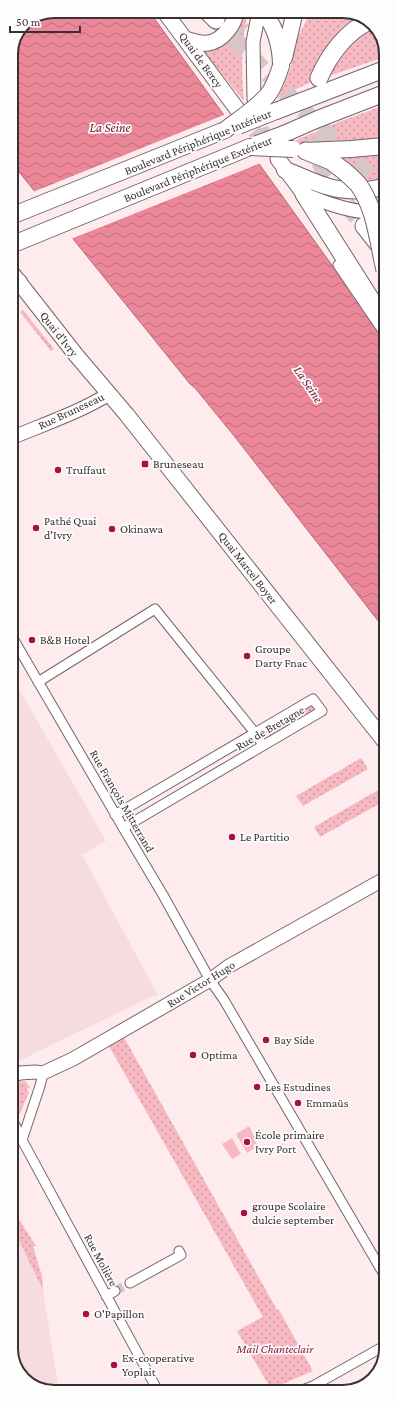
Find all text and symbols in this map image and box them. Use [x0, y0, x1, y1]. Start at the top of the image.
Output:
scale bar [10, 8, 80, 34]
text: 50 m [16, 15, 41, 29]
street label: Quai de Bercy [176, 29, 226, 91]
street label: Boulevard Périphérique Intérieur [122, 106, 274, 178]
water label: La Seine [89, 120, 131, 135]
street label: Boulevard Périphérique Extérieur [122, 132, 275, 205]
street label: Quai d'Ivry [37, 309, 81, 360]
water label: La Seine [291, 363, 326, 406]
street label: Rue Bruneseau [36, 389, 107, 432]
place label: Bruneseau [153, 457, 204, 471]
marker: Bruneseau [140, 459, 150, 469]
place label: Truffaut [66, 463, 107, 477]
marker: Truffaut [53, 465, 63, 475]
place label: Pathé Quai d'Ivry [44, 514, 96, 542]
place label: Okinawa [120, 522, 164, 536]
marker: Pathé Quai d'Ivry [31, 523, 41, 533]
marker: Okinawa [107, 524, 117, 534]
street label: Quai Marcel Boyer [215, 529, 281, 608]
place label: B&B Hotel [40, 633, 90, 647]
marker: B&B Hotel [27, 635, 37, 645]
place label: Groupe Darty Fnac [255, 642, 307, 670]
marker: Groupe Darty Fnac [242, 651, 252, 661]
street label: Rue de Bretagne [233, 703, 307, 753]
street label: Rue François Mitterrand [87, 747, 157, 855]
place label: Le Partitio [240, 830, 289, 844]
marker: Le Partitio [227, 832, 237, 842]
street label: Rue Victor Hugo [164, 958, 238, 1010]
place label: Bay Side [274, 1033, 314, 1047]
marker: Bay Side [261, 1035, 271, 1045]
place label: Optima [201, 1048, 238, 1062]
marker: Optima [188, 1050, 198, 1060]
place label: Les Estudines [265, 1080, 331, 1094]
marker: Les Estudines [252, 1082, 262, 1092]
place label: Emmaüs [306, 1096, 349, 1110]
marker: Emmaüs [293, 1098, 303, 1108]
place label: École primaire Ivry Port [255, 1128, 324, 1156]
marker: École primaire Ivry Port [242, 1137, 252, 1147]
place label: groupe Scolaire dulcie september [252, 1199, 335, 1227]
marker: groupe Scolaire dulcie september [239, 1208, 249, 1218]
street label: Rue Molière [81, 1231, 121, 1289]
place label: O'Papillon [94, 1307, 145, 1321]
marker: O'Papillon [81, 1309, 91, 1319]
park label: Mail Chanteclair [236, 1342, 314, 1356]
place label: Ex-cooperative Yoplait [122, 1351, 194, 1379]
marker: Ex-cooperative Yoplait [109, 1360, 119, 1370]

